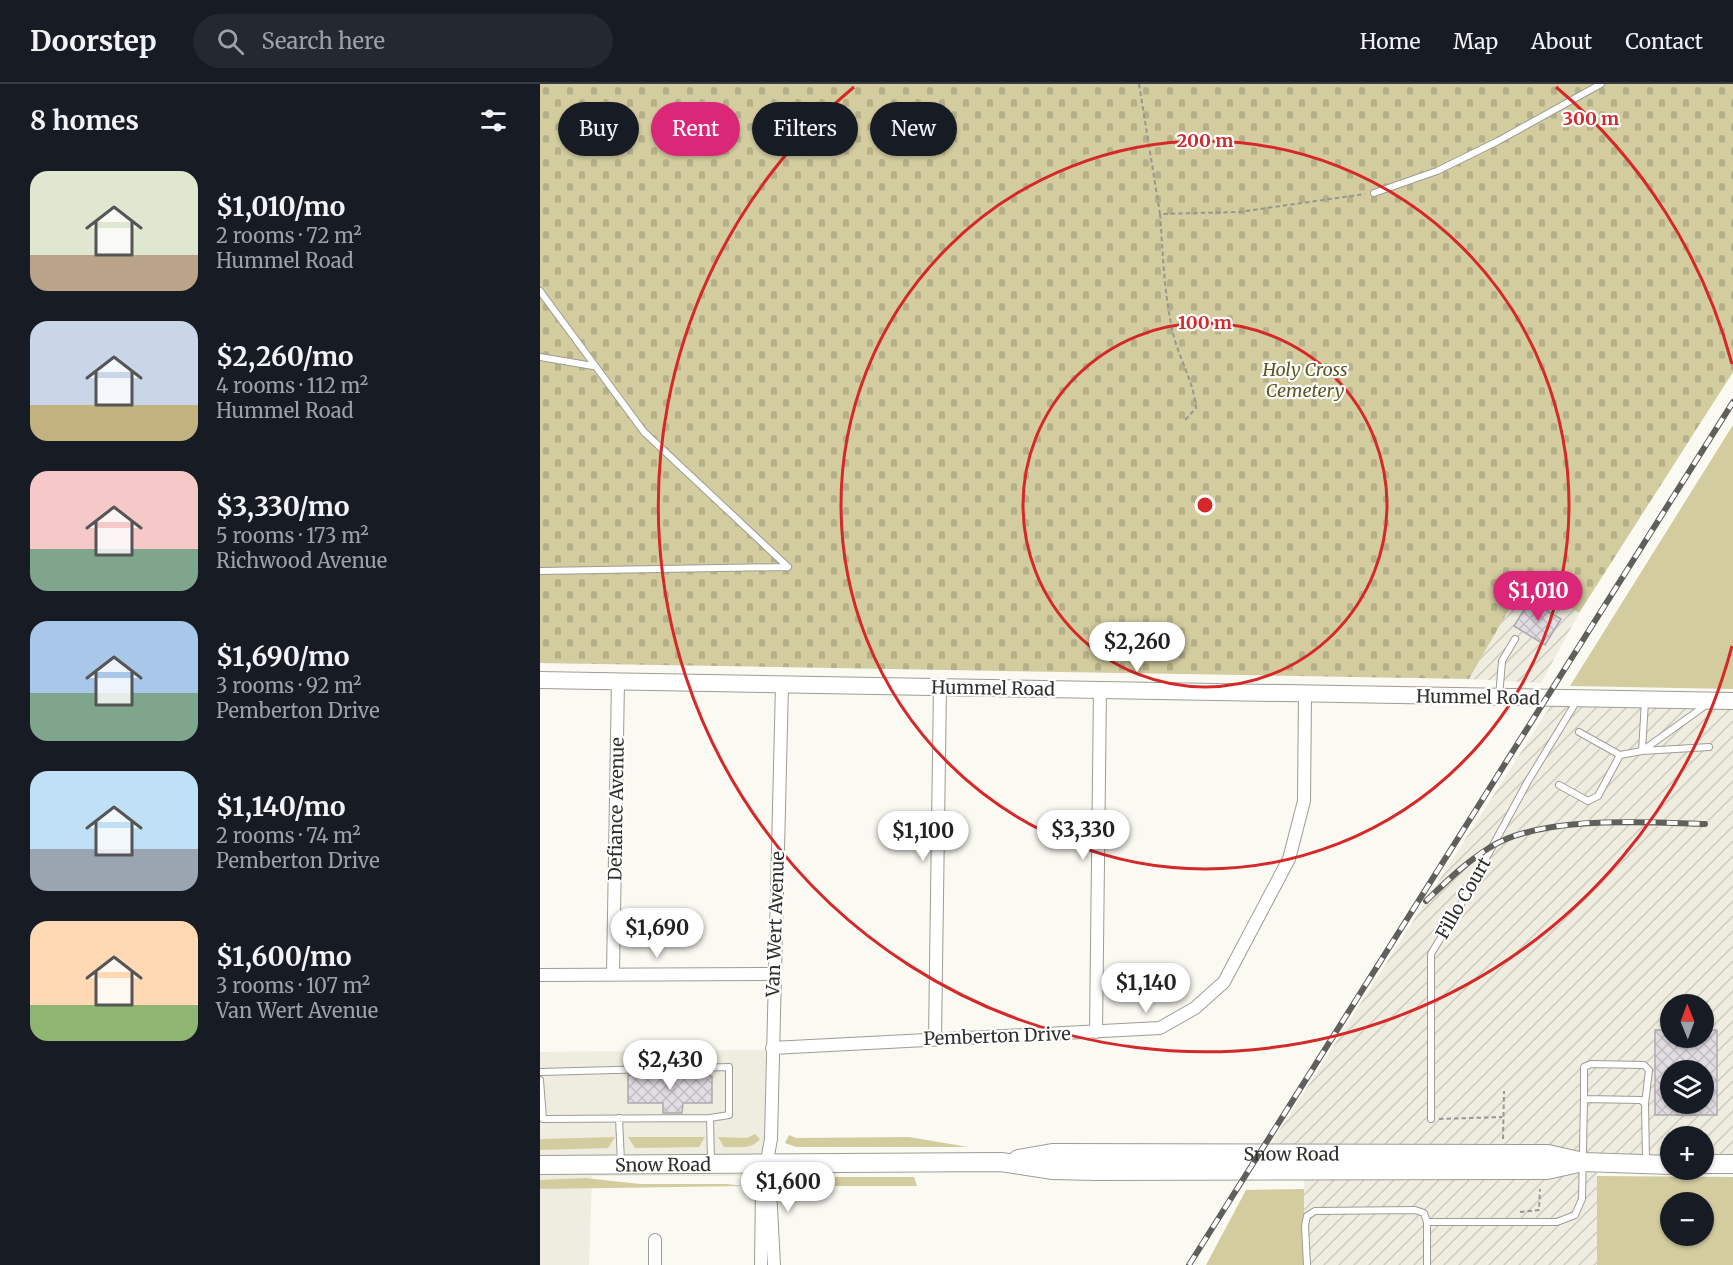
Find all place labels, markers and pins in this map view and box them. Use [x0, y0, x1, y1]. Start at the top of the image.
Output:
centre of rings [1195, 495, 1215, 515]
pin: $1,010 [1489, 571, 1587, 622]
pin: $2,260 [1088, 622, 1186, 673]
pin: $3,330 [1034, 810, 1132, 861]
pin: $1,100 [874, 811, 972, 862]
pin: $1,690 [608, 908, 706, 959]
pin: $1,140 [1097, 963, 1195, 1014]
pin: $2,430 [621, 1040, 719, 1091]
pin: $1,600 [739, 1162, 837, 1213]

